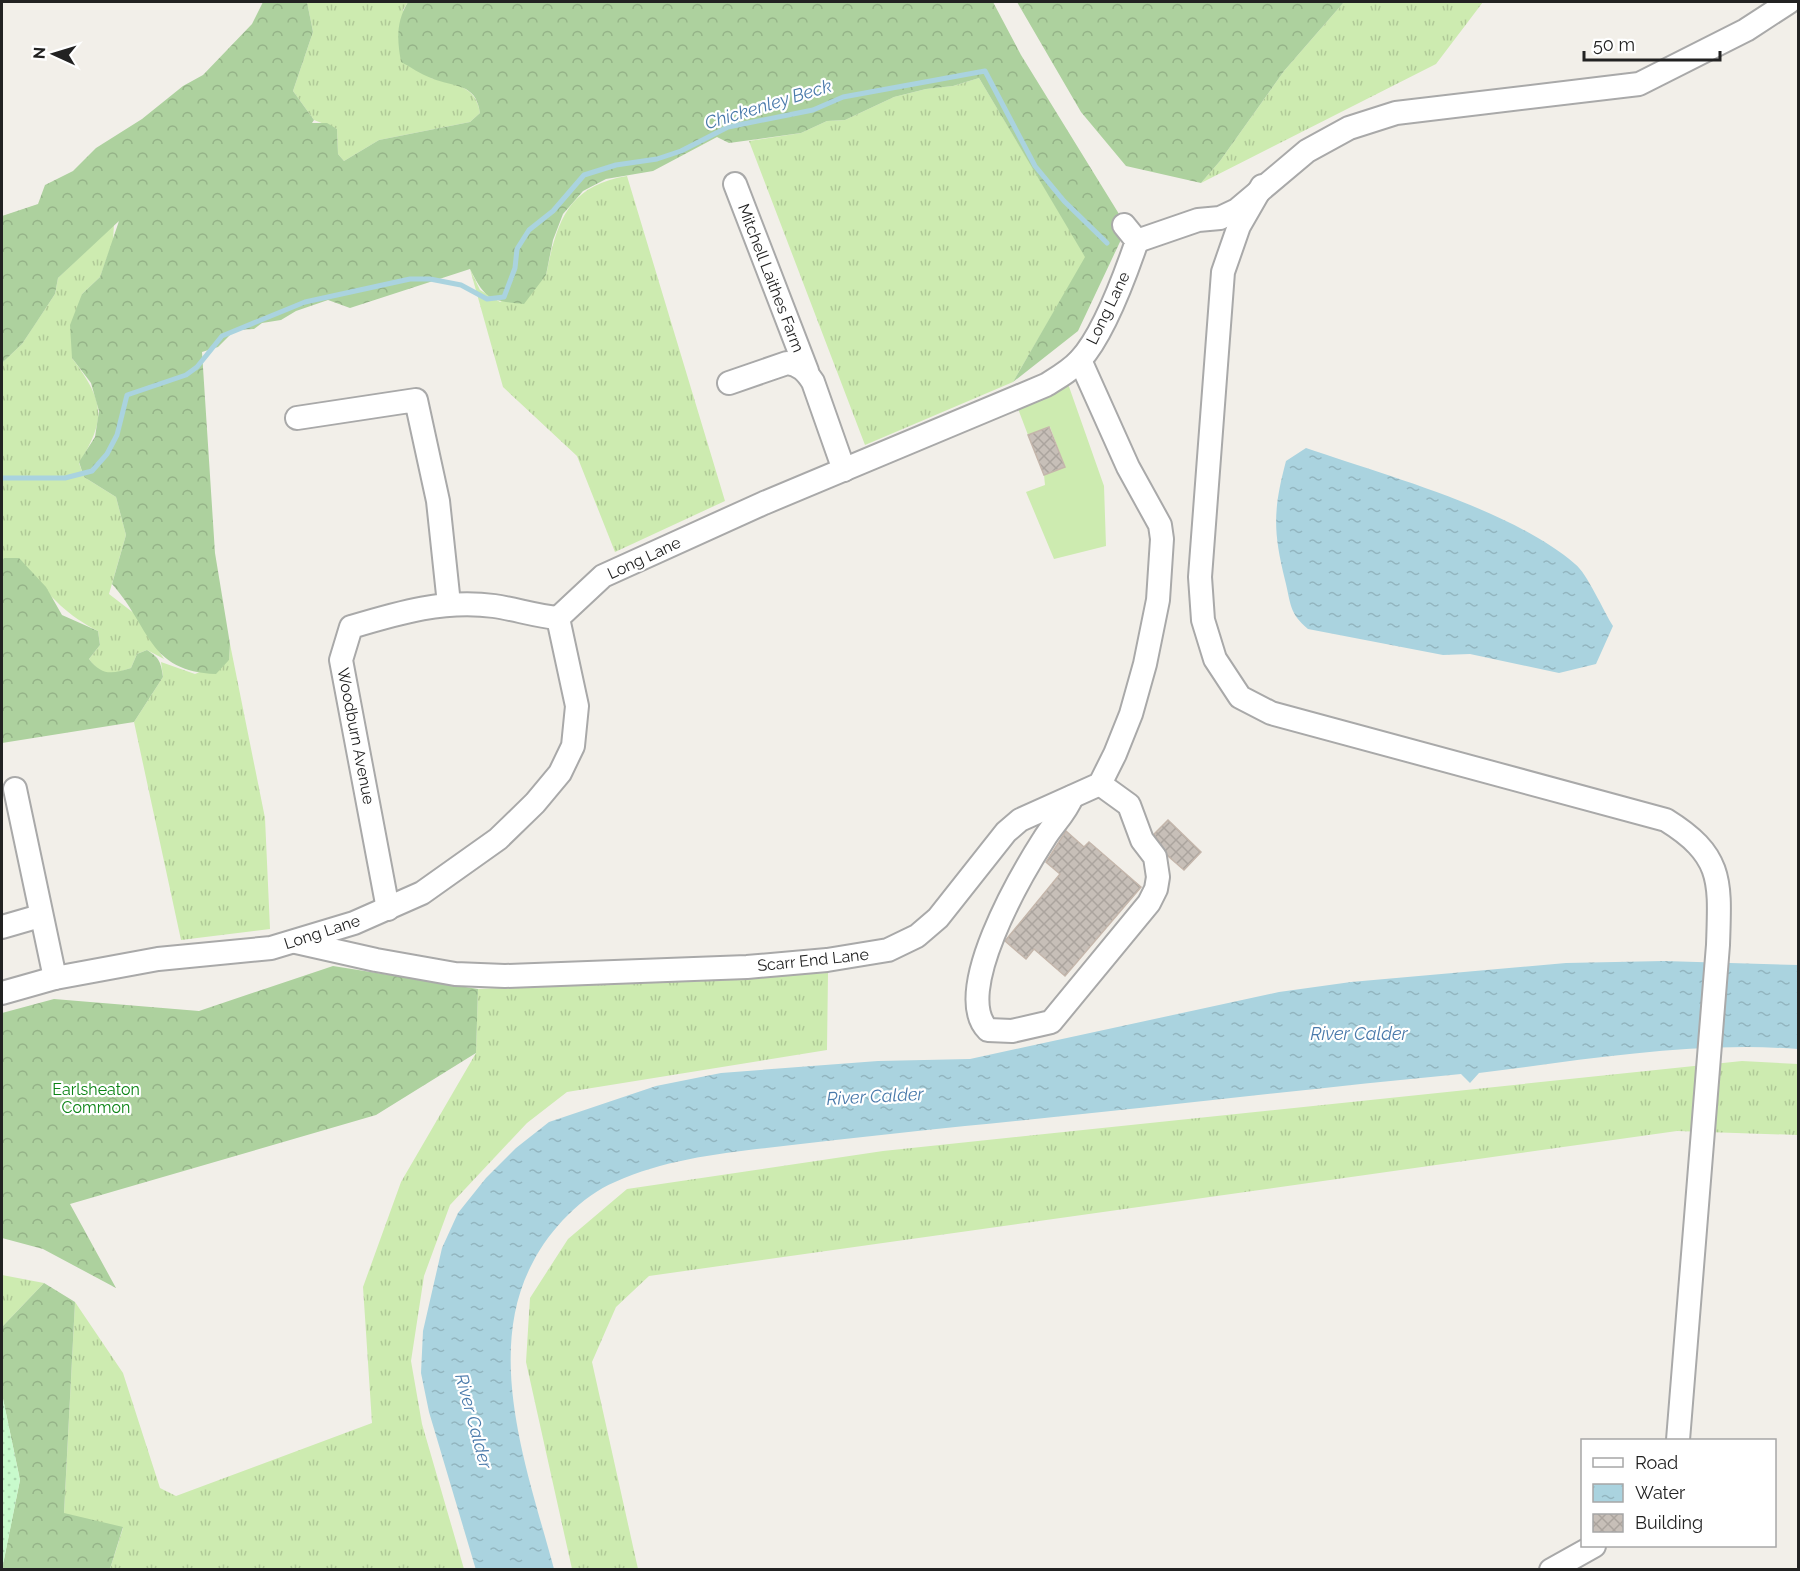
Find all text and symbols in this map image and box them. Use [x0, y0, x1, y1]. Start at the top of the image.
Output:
north arrow [24, 24, 84, 84]
scale bar [1584, 24, 1720, 62]
text: 50 m [1593, 34, 1635, 55]
text: N [30, 46, 49, 60]
water label: Chickenley Beck [702, 75, 834, 133]
street label: Mitchell Laithes Farm [734, 201, 808, 355]
street label: Long Lane [1082, 268, 1134, 348]
street label: Long Lane [604, 533, 684, 583]
street label: Woodburn Avenue [333, 666, 379, 806]
street label: Long Lane [282, 911, 362, 953]
street label: Scarr End Lane [756, 945, 870, 975]
water label: River Calder [1310, 1023, 1409, 1044]
park label: Earlsheaton Common [52, 1080, 140, 1117]
water label: River Calder [826, 1083, 925, 1109]
water label: River Calder [451, 1371, 497, 1472]
legend [1581, 1439, 1776, 1547]
text: Road [1635, 1452, 1678, 1473]
text: Water [1635, 1482, 1686, 1503]
text: Building [1635, 1512, 1703, 1533]

